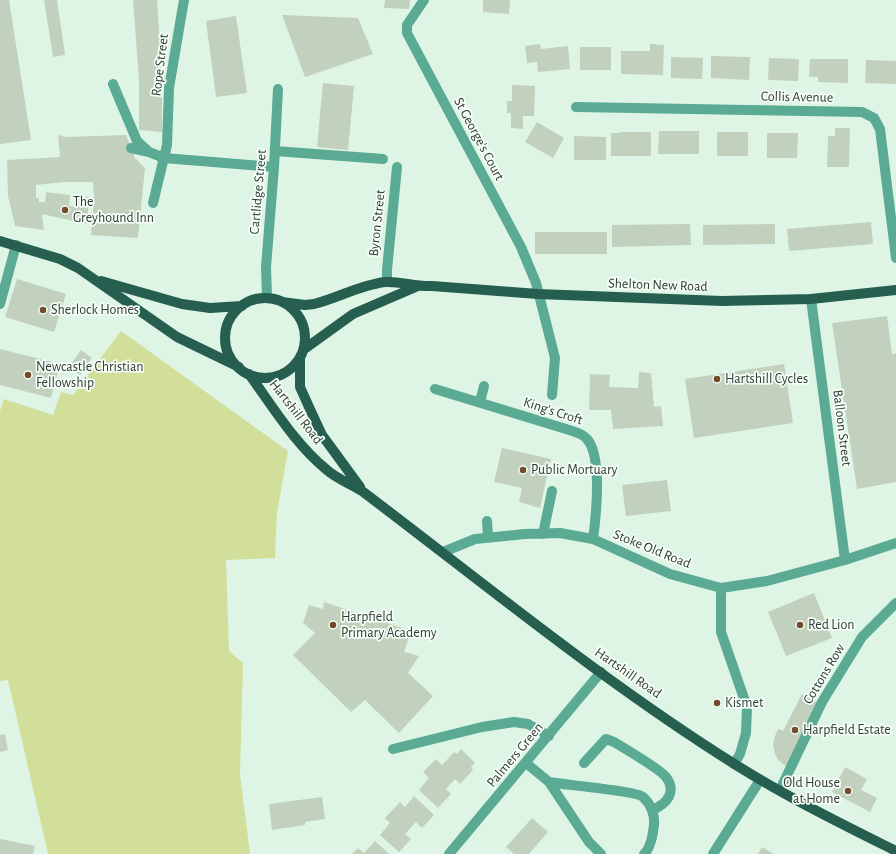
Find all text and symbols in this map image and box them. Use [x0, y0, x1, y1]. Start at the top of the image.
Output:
street label: Rope Street [148, 33, 172, 97]
street label: Collis Avenue [761, 88, 833, 106]
street label: St George's Court [450, 95, 508, 183]
street label: Cartlidge Street [246, 149, 270, 235]
street label: Byron Street [365, 189, 389, 257]
place label: The Greyhound Inn [73, 194, 154, 226]
marker: The Greyhound Inn [60, 205, 70, 215]
street label: Shelton New Road [608, 275, 708, 295]
place label: Sherlock Homes [51, 302, 139, 318]
marker: Sherlock Homes [38, 305, 48, 315]
place label: Newcastle Christian Fellowship [36, 359, 143, 392]
marker: Newcastle Christian Fellowship [23, 370, 33, 380]
place label: Hartshill Cycles [725, 371, 808, 387]
marker: Hartshill Cycles [712, 374, 722, 384]
street label: Hartshill Road [266, 376, 326, 448]
street label: Balloon Street [829, 389, 855, 467]
street label: King's Croft [521, 393, 585, 429]
place label: Public Mortuary [531, 462, 618, 478]
marker: Public Mortuary [518, 465, 528, 475]
street label: Stoke Old Road [611, 526, 693, 572]
place label: Harpfield Primary Academy [341, 609, 437, 642]
place label: Red Lion [808, 617, 854, 633]
marker: Harpfield Primary Academy [328, 620, 338, 630]
marker: Red Lion [795, 620, 805, 630]
street label: Cottons Row [799, 641, 849, 707]
street label: Hartshill Road [591, 644, 665, 702]
place label: Kismet [725, 695, 763, 711]
marker: Kismet [712, 698, 722, 708]
street label: Palmers Green [483, 719, 547, 791]
place label: Harpfield Estate [803, 722, 891, 738]
marker: Harpfield Estate [790, 725, 800, 735]
place label: Old House at Home [783, 775, 840, 808]
marker: Old House at Home [843, 786, 853, 796]

